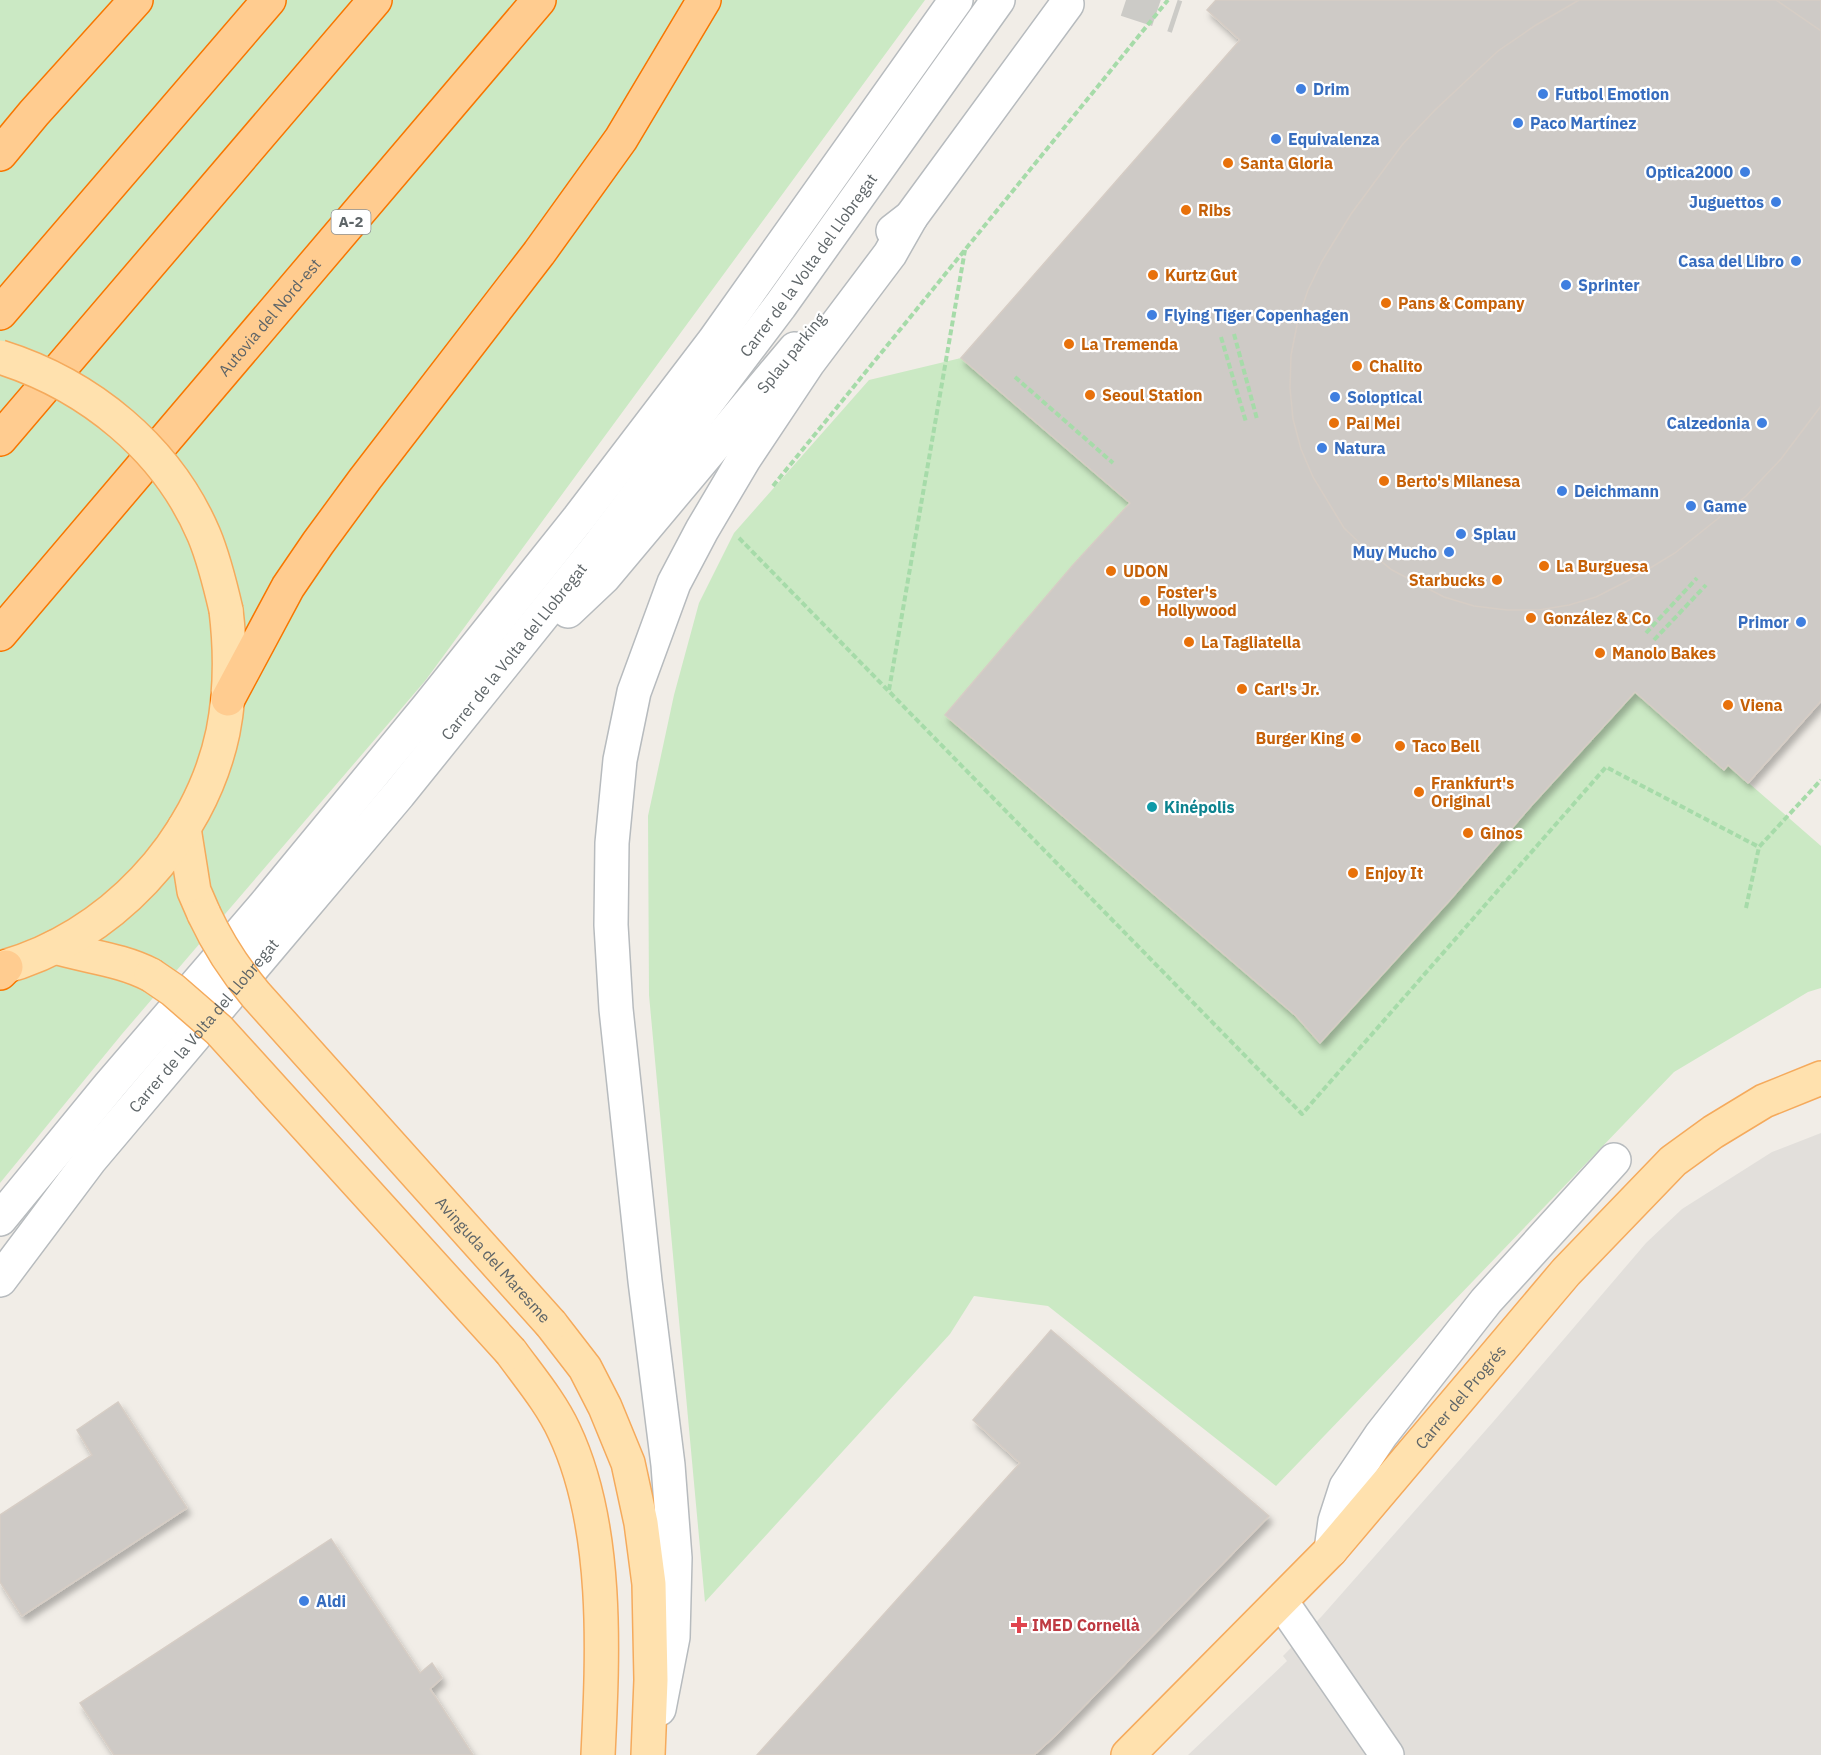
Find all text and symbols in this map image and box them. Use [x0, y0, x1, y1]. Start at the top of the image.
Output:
place label: Drim [1313, 79, 1350, 99]
marker: Drim [1294, 82, 1308, 96]
place label: Futbol Emotion [1555, 84, 1669, 104]
marker: Futbol Emotion [1536, 87, 1550, 101]
place label: Paco Martínez [1530, 113, 1637, 133]
marker: Paco Martínez [1511, 116, 1525, 130]
place label: Equivalenza [1288, 129, 1380, 149]
marker: Equivalenza [1269, 132, 1283, 146]
place label: Santa Gloria [1240, 153, 1333, 173]
marker: Santa Gloria [1221, 156, 1235, 170]
place label: Optica2000 [1645, 162, 1733, 182]
marker: Optica2000 [1738, 165, 1752, 179]
street label: Carrer de la Volta del Llobregat [735, 169, 881, 361]
place label: Juguettos [1689, 192, 1764, 212]
marker: Juguettos [1769, 195, 1783, 209]
place label: Ribs [1198, 200, 1231, 220]
marker: Ribs [1179, 203, 1193, 217]
road number: A-2 [332, 210, 370, 234]
place label: Casa del Libro [1678, 251, 1784, 271]
street label: Autovia del Nord-est [214, 254, 325, 380]
marker: Casa del Libro [1789, 254, 1803, 268]
place label: Kurtz Gut [1165, 265, 1237, 285]
marker: Kurtz Gut [1146, 268, 1160, 282]
place label: Sprinter [1578, 275, 1640, 295]
marker: Sprinter [1559, 278, 1573, 292]
place label: Pans & Company [1398, 293, 1525, 313]
marker: Pans & Company [1379, 296, 1393, 310]
place label: Flying Tiger Copenhagen [1164, 305, 1349, 325]
street label: Splau parking [752, 308, 830, 397]
marker: Flying Tiger Copenhagen [1145, 308, 1159, 322]
place label: La Tremenda [1081, 334, 1178, 354]
marker: La Tremenda [1062, 337, 1076, 351]
place label: Chalito [1369, 356, 1423, 376]
marker: Chalito [1350, 359, 1364, 373]
place label: Seoul Station [1102, 385, 1202, 405]
place label: Soloptical [1347, 387, 1423, 407]
marker: Seoul Station [1083, 388, 1097, 402]
marker: Soloptical [1328, 390, 1342, 404]
place label: Pai Mei [1346, 413, 1400, 433]
place label: Calzedonia [1666, 413, 1750, 433]
marker: Pai Mei [1327, 416, 1341, 430]
marker: Calzedonia [1755, 416, 1769, 430]
place label: Natura [1334, 438, 1386, 458]
marker: Natura [1315, 441, 1329, 455]
place label: Berto's Milanesa [1396, 471, 1520, 491]
marker: Berto's Milanesa [1377, 474, 1391, 488]
place label: Deichmann [1574, 481, 1659, 501]
marker: Deichmann [1555, 484, 1569, 498]
place label: Game [1703, 496, 1747, 516]
marker: Game [1684, 499, 1698, 513]
place label: Splau [1473, 524, 1516, 544]
marker: Splau [1454, 527, 1468, 541]
place label: Muy Mucho [1353, 542, 1437, 562]
marker: Muy Mucho [1442, 545, 1456, 559]
place label: La Burguesa [1556, 556, 1648, 576]
street label: Carrer de la Volta del Llobregat [436, 559, 591, 744]
marker: La Burguesa [1537, 559, 1551, 573]
place label: UDON [1123, 561, 1168, 581]
marker: UDON [1104, 564, 1118, 578]
place label: Starbucks [1409, 570, 1485, 590]
marker: Starbucks [1490, 573, 1504, 587]
place label: Foster's Hollywood [1157, 582, 1237, 620]
marker: Foster's Hollywood [1138, 594, 1152, 608]
place label: González & Co [1543, 608, 1651, 628]
marker: González & Co [1524, 611, 1538, 625]
place label: Primor [1738, 612, 1790, 632]
marker: Primor [1794, 615, 1808, 629]
place label: La Tagliatella [1201, 632, 1301, 652]
marker: La Tagliatella [1182, 635, 1196, 649]
place label: Manolo Bakes [1612, 643, 1716, 663]
marker: Manolo Bakes [1593, 646, 1607, 660]
place label: Carl's Jr. [1254, 679, 1320, 699]
marker: Carl's Jr. [1235, 682, 1249, 696]
place label: Viena [1740, 695, 1783, 715]
marker: Viena [1721, 698, 1735, 712]
place label: Burger King [1256, 728, 1344, 748]
marker: Burger King [1349, 731, 1363, 745]
place label: Taco Bell [1412, 736, 1480, 756]
marker: Taco Bell [1393, 739, 1407, 753]
place label: Frankfurt's Original [1431, 773, 1514, 811]
marker: Frankfurt's Original [1412, 785, 1426, 799]
place label: Kinépolis [1164, 797, 1234, 817]
marker: Kinépolis [1145, 800, 1159, 814]
place label: Ginos [1480, 823, 1523, 843]
marker: Ginos [1461, 826, 1475, 840]
place label: Enjoy It [1365, 863, 1423, 883]
marker: Enjoy It [1346, 866, 1360, 880]
street label: Carrer de la Volta del Llobregat [124, 934, 283, 1117]
street label: Avinguda del Maresme [431, 1192, 555, 1327]
street label: Carrer del Progrés [1411, 1341, 1510, 1453]
place label: Aldi [316, 1591, 346, 1611]
marker: Aldi [297, 1594, 311, 1608]
place label: IMED Cornellà [1032, 1615, 1140, 1635]
marker: IMED Cornellà [1010, 1616, 1028, 1634]

